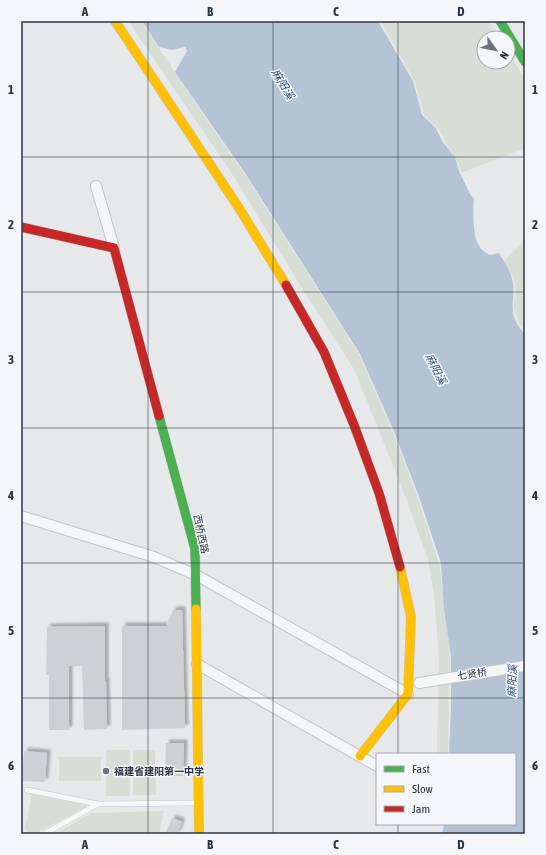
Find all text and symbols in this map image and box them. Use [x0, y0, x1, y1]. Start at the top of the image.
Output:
text: A [81, 4, 89, 19]
text: B [207, 4, 214, 19]
text: C [333, 4, 339, 19]
text: D [457, 4, 465, 19]
north arrow [476, 30, 516, 70]
text: N [498, 49, 511, 61]
water label: 麻阳溪 [269, 67, 297, 102]
text: 1 [8, 82, 14, 97]
text: 1 [532, 82, 538, 97]
text: 2 [8, 217, 14, 232]
text: 2 [532, 217, 538, 232]
text: 3 [8, 352, 14, 367]
water label: 麻阳溪 [423, 352, 449, 387]
text: 3 [532, 352, 538, 367]
text: 4 [7, 488, 14, 503]
text: 4 [531, 488, 538, 503]
street label: 西桥西路 [191, 513, 211, 555]
text: 5 [8, 623, 14, 638]
text: 5 [532, 623, 538, 638]
water label: 麻阳溪 [505, 663, 519, 698]
street label: 七贤桥 [456, 666, 488, 682]
legend [376, 753, 516, 825]
text: 6 [8, 758, 14, 773]
text: 6 [532, 758, 538, 773]
text: Fast [412, 762, 430, 776]
marker: 福建省建阳第一中学 [101, 766, 111, 776]
place label: 福建省建阳第一中学 [114, 766, 204, 777]
text: Slow [412, 782, 433, 796]
text: Jam [412, 802, 430, 816]
text: A [81, 837, 89, 852]
text: B [207, 837, 214, 852]
text: C [333, 837, 339, 852]
text: D [457, 837, 465, 852]

